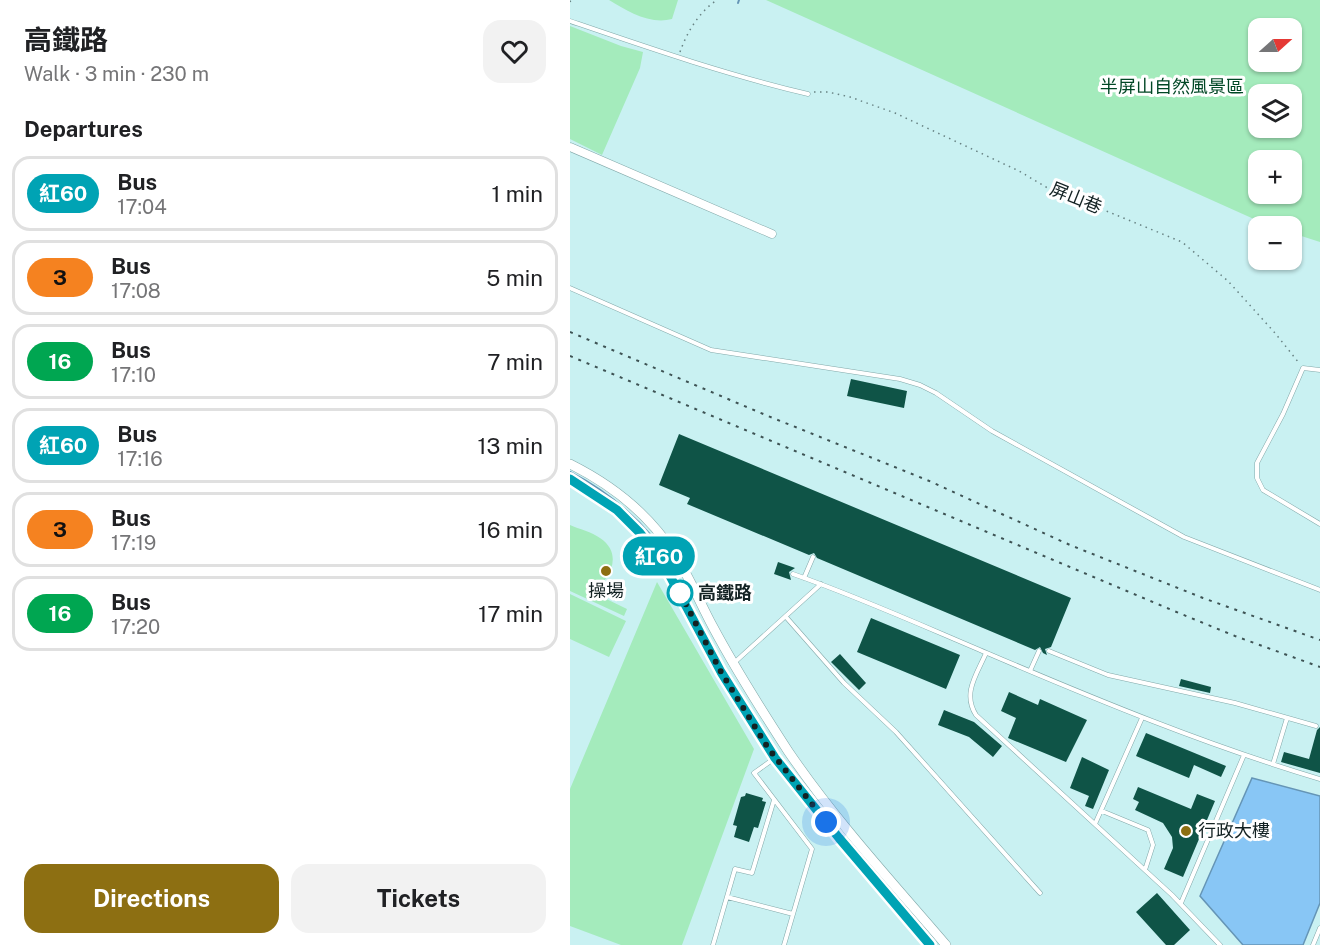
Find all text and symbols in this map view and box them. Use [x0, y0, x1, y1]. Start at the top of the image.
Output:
north arrow [1248, 18, 1302, 72]
map controls [1248, 18, 1302, 270]
button: heart [483, 20, 546, 83]
text: 高鐵路 [24, 23, 108, 56]
text: Walk · 3 min · 230 m [24, 62, 209, 86]
park label: 半屏山自然風景區 [1100, 76, 1244, 97]
button: layers [1248, 84, 1302, 138]
text: Departures [24, 116, 143, 142]
button: + [1248, 150, 1302, 204]
text: Bus [117, 169, 157, 195]
street label: 屏山巷 [1047, 178, 1105, 217]
text: 紅60 [39, 181, 87, 206]
text: 1 min [491, 181, 543, 207]
text: 17:04 [117, 195, 167, 219]
button: − [1248, 216, 1302, 270]
text: Bus [111, 253, 151, 279]
text: 3 [53, 265, 67, 290]
text: 5 min [486, 265, 543, 291]
text: 17:08 [111, 279, 161, 303]
text: Bus [111, 337, 151, 363]
text: 16 [49, 349, 71, 374]
text: 7 min [487, 349, 543, 375]
text: 17:10 [111, 363, 156, 387]
text: Bus [117, 421, 157, 447]
text: 紅60 [39, 433, 87, 458]
text: 13 min [478, 433, 543, 459]
text: 17:16 [117, 447, 163, 471]
text: Bus [111, 505, 151, 531]
text: 3 [53, 517, 67, 542]
text: 16 min [478, 517, 543, 543]
text: 17:19 [111, 531, 156, 555]
line badge: 紅60 [624, 536, 694, 576]
text: 紅60 [635, 544, 683, 569]
marker: 操場 [599, 564, 613, 578]
place label: 操場 [588, 580, 624, 601]
marker: 高鐵路 [667, 580, 693, 606]
place label: 高鐵路 [698, 582, 752, 603]
text: Bus [111, 589, 151, 615]
text: 16 [49, 601, 71, 626]
text: 17 min [478, 601, 543, 627]
text: 17:20 [111, 615, 160, 639]
your location [811, 807, 841, 837]
place label: 行政大樓 [1198, 820, 1270, 841]
marker: 行政大樓 [1179, 824, 1193, 838]
button: Directions [24, 864, 279, 933]
button: Tickets [291, 864, 546, 933]

